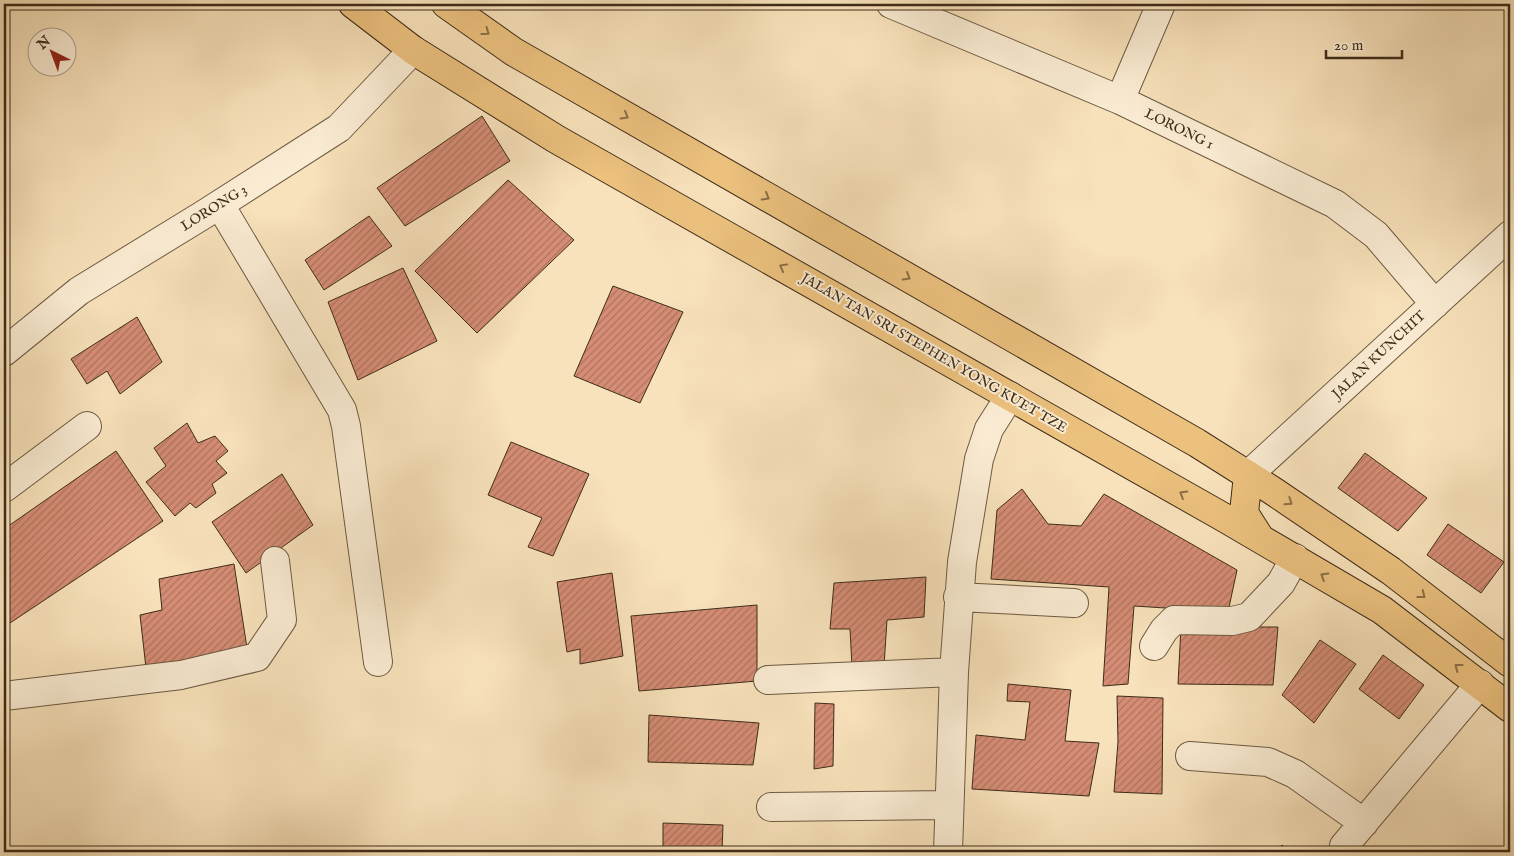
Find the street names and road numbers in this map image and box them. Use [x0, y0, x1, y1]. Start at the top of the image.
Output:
street label: LORONG 1 [1142, 105, 1216, 153]
street label: LORONG 3 [178, 181, 250, 235]
street label: JALAN TAN SRI STEPHEN YONG KUET TZE [796, 268, 1070, 437]
street label: JALAN KUNCHIT [1327, 306, 1430, 404]

